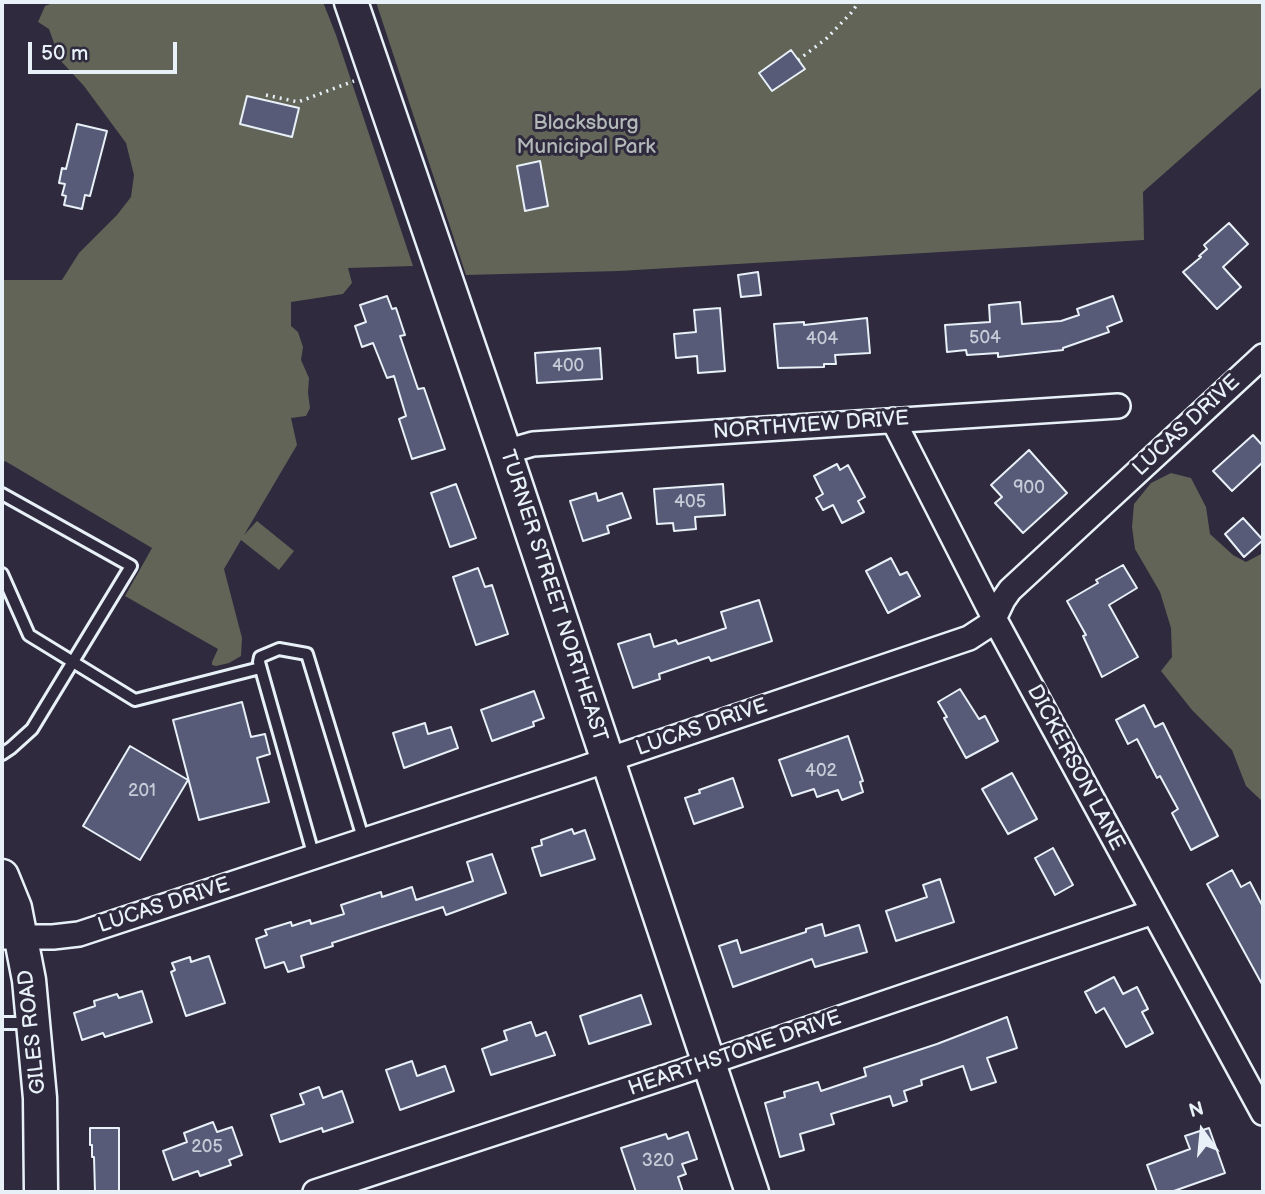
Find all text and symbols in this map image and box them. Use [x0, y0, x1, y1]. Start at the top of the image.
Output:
scale bar [32, 28, 180, 72]
text: 50 m [41, 41, 88, 66]
park label: Blacksburg Municipal Park [516, 111, 656, 161]
house number: 504 [969, 327, 1001, 349]
house number: 404 [806, 328, 838, 350]
house number: 400 [552, 355, 584, 377]
street label: LUCAS DRIVE [1128, 370, 1246, 482]
street label: NORTHVIEW DRIVE [712, 407, 910, 445]
street label: TURNER STREET NORTHEAST [494, 447, 612, 745]
house number: 900 [1013, 477, 1045, 499]
house number: 405 [674, 491, 706, 513]
street label: DICKERSON LANE [1021, 681, 1129, 855]
street label: LUCAS DRIVE [633, 694, 771, 762]
house number: 402 [805, 760, 837, 782]
house number: 201 [128, 780, 156, 802]
street label: LUCAS DRIVE [95, 873, 233, 939]
street label: GILES ROAD [14, 969, 52, 1095]
street label: HEARTHSTONE DRIVE [625, 1006, 845, 1102]
north arrow [1167, 1096, 1237, 1166]
text: N [1187, 1097, 1206, 1123]
house number: 205 [191, 1136, 223, 1158]
house number: 320 [642, 1150, 674, 1172]

